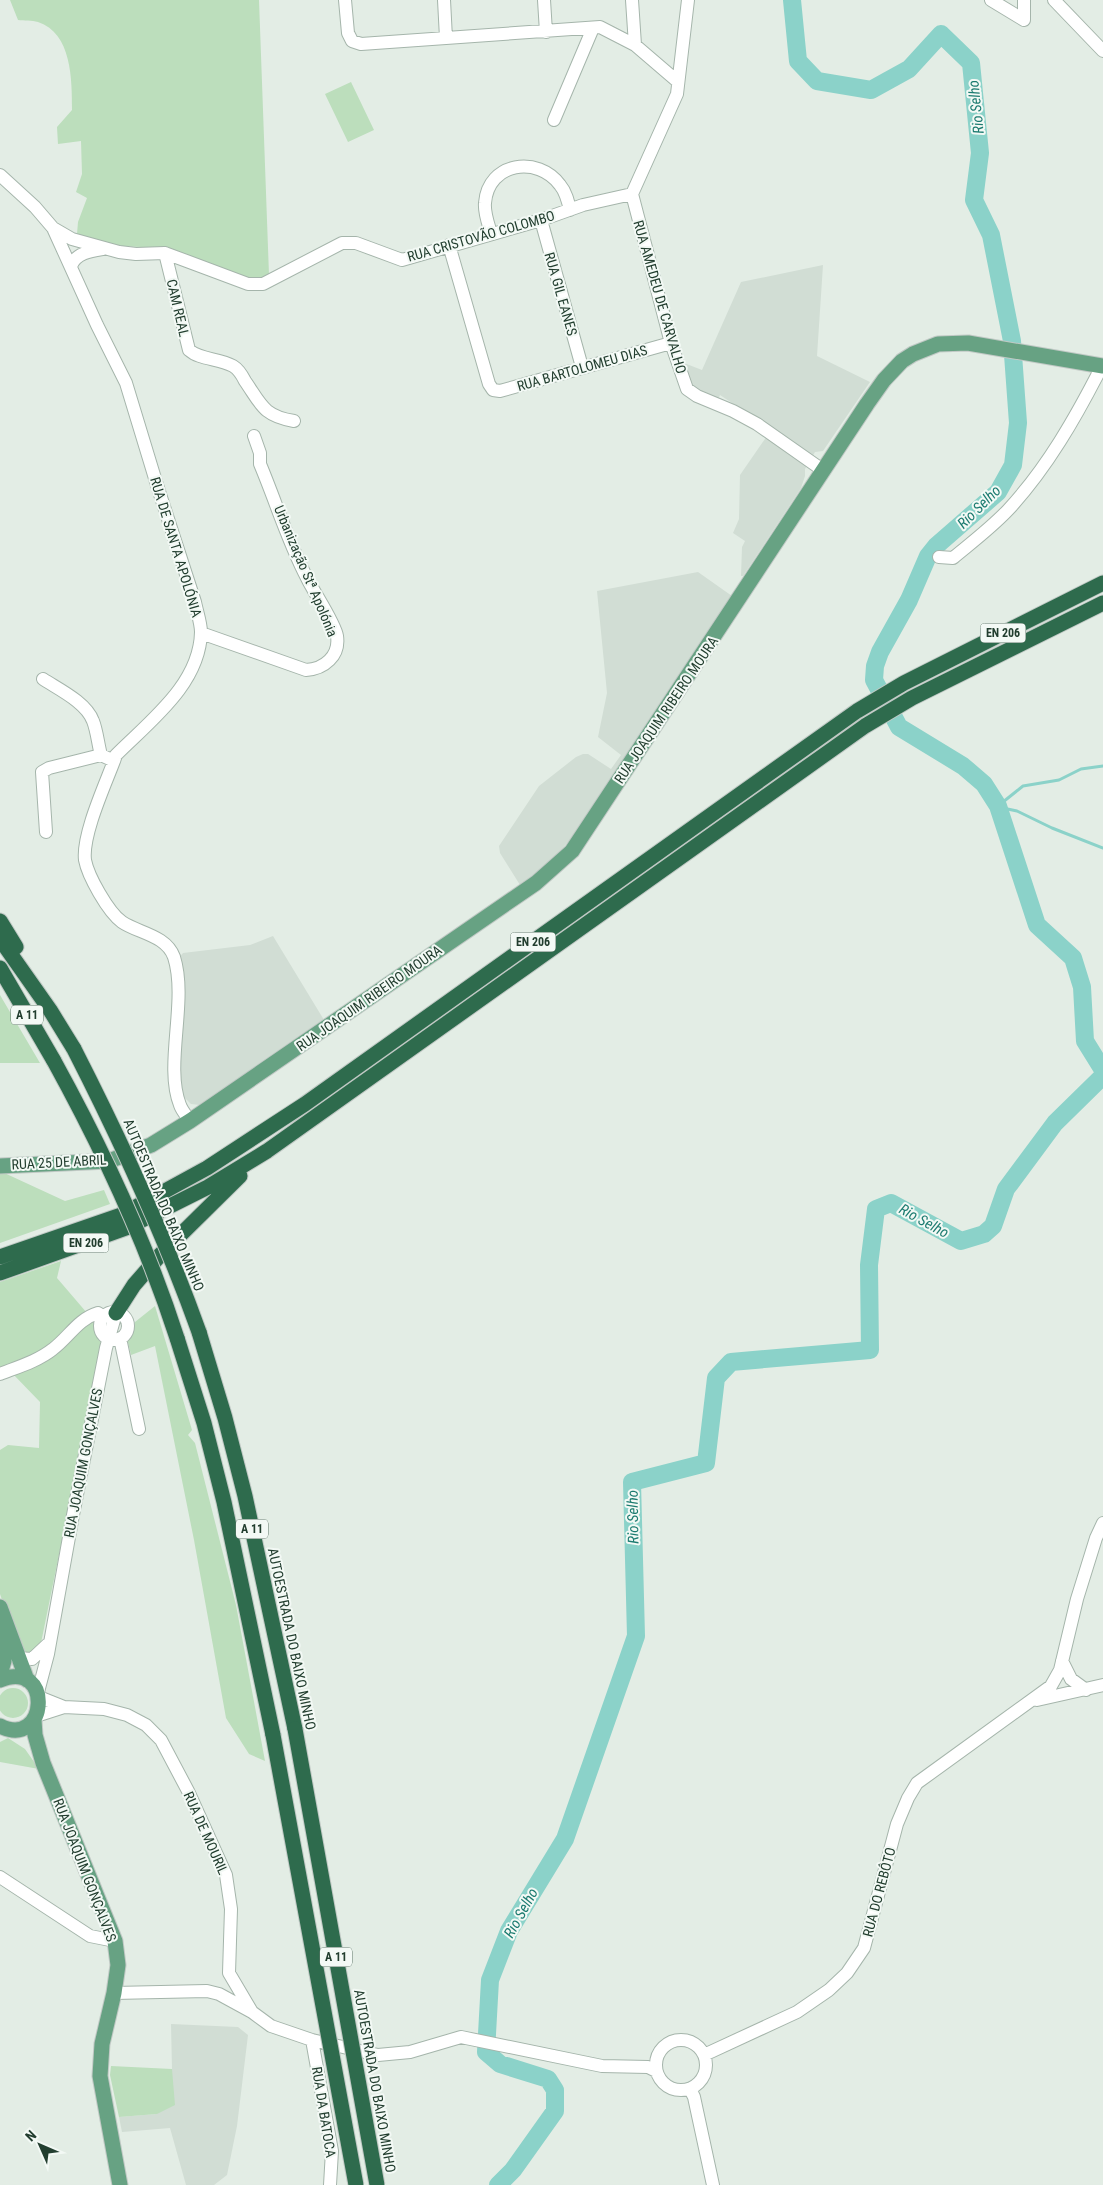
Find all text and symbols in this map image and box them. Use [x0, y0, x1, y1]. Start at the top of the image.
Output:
water label: Rio Selho [964, 79, 988, 135]
street label: RUA CRISTOVÃO COLOMBO [405, 206, 557, 265]
street label: RUA AMEDEU DE CARVALHO [630, 219, 690, 375]
street label: RUA GIL EANES [541, 250, 581, 338]
street label: CAM REAL [164, 277, 192, 339]
street label: RUA BARTOLOMEU DIAS [515, 342, 649, 394]
street label: RUA DE SANTA APOLÓNIA [147, 475, 206, 619]
water label: Rio Selho [954, 482, 1004, 532]
street label: Urbanização Stª Apolónia [271, 503, 341, 639]
road number: EN 206 [980, 624, 1026, 642]
street label: RUA JOAQUIM RIBEIRO MOURA [611, 634, 721, 786]
road number: EN 206 [510, 932, 556, 952]
street label: RUA JOAQUIM RIBEIRO MOURA [293, 942, 445, 1054]
road number: A 11 [11, 1006, 43, 1024]
street label: AUTOESTRADA DO BAIXO MINHO [120, 1117, 208, 1293]
street label: RUA 25 DE ABRIL [11, 1152, 107, 1172]
water label: Rio Selho [896, 1200, 952, 1242]
road number: EN 206 [64, 1234, 108, 1252]
street label: RUA JOAQUIM GONÇALVES [61, 1387, 105, 1539]
water label: Rio Selho [624, 1490, 642, 1544]
road number: A 11 [236, 1520, 268, 1538]
street label: AUTOESTRADA DO BAIXO MINHO [265, 1547, 319, 1731]
street label: RUA DE MOURIL [181, 1789, 232, 1877]
street label: RUA JOAQUIM GONÇALVES [50, 1796, 120, 1944]
street label: RUA DO REBÔTO [858, 1845, 899, 1938]
water label: Rio Selho [500, 1885, 542, 1941]
road number: A 11 [320, 1948, 352, 1966]
street label: AUTOESTRADA DO BAIXO MINHO [351, 1988, 399, 2174]
street label: RUA DA BATOCA [309, 2065, 339, 2159]
north arrow [15, 2120, 65, 2170]
text: N [22, 2127, 39, 2144]

